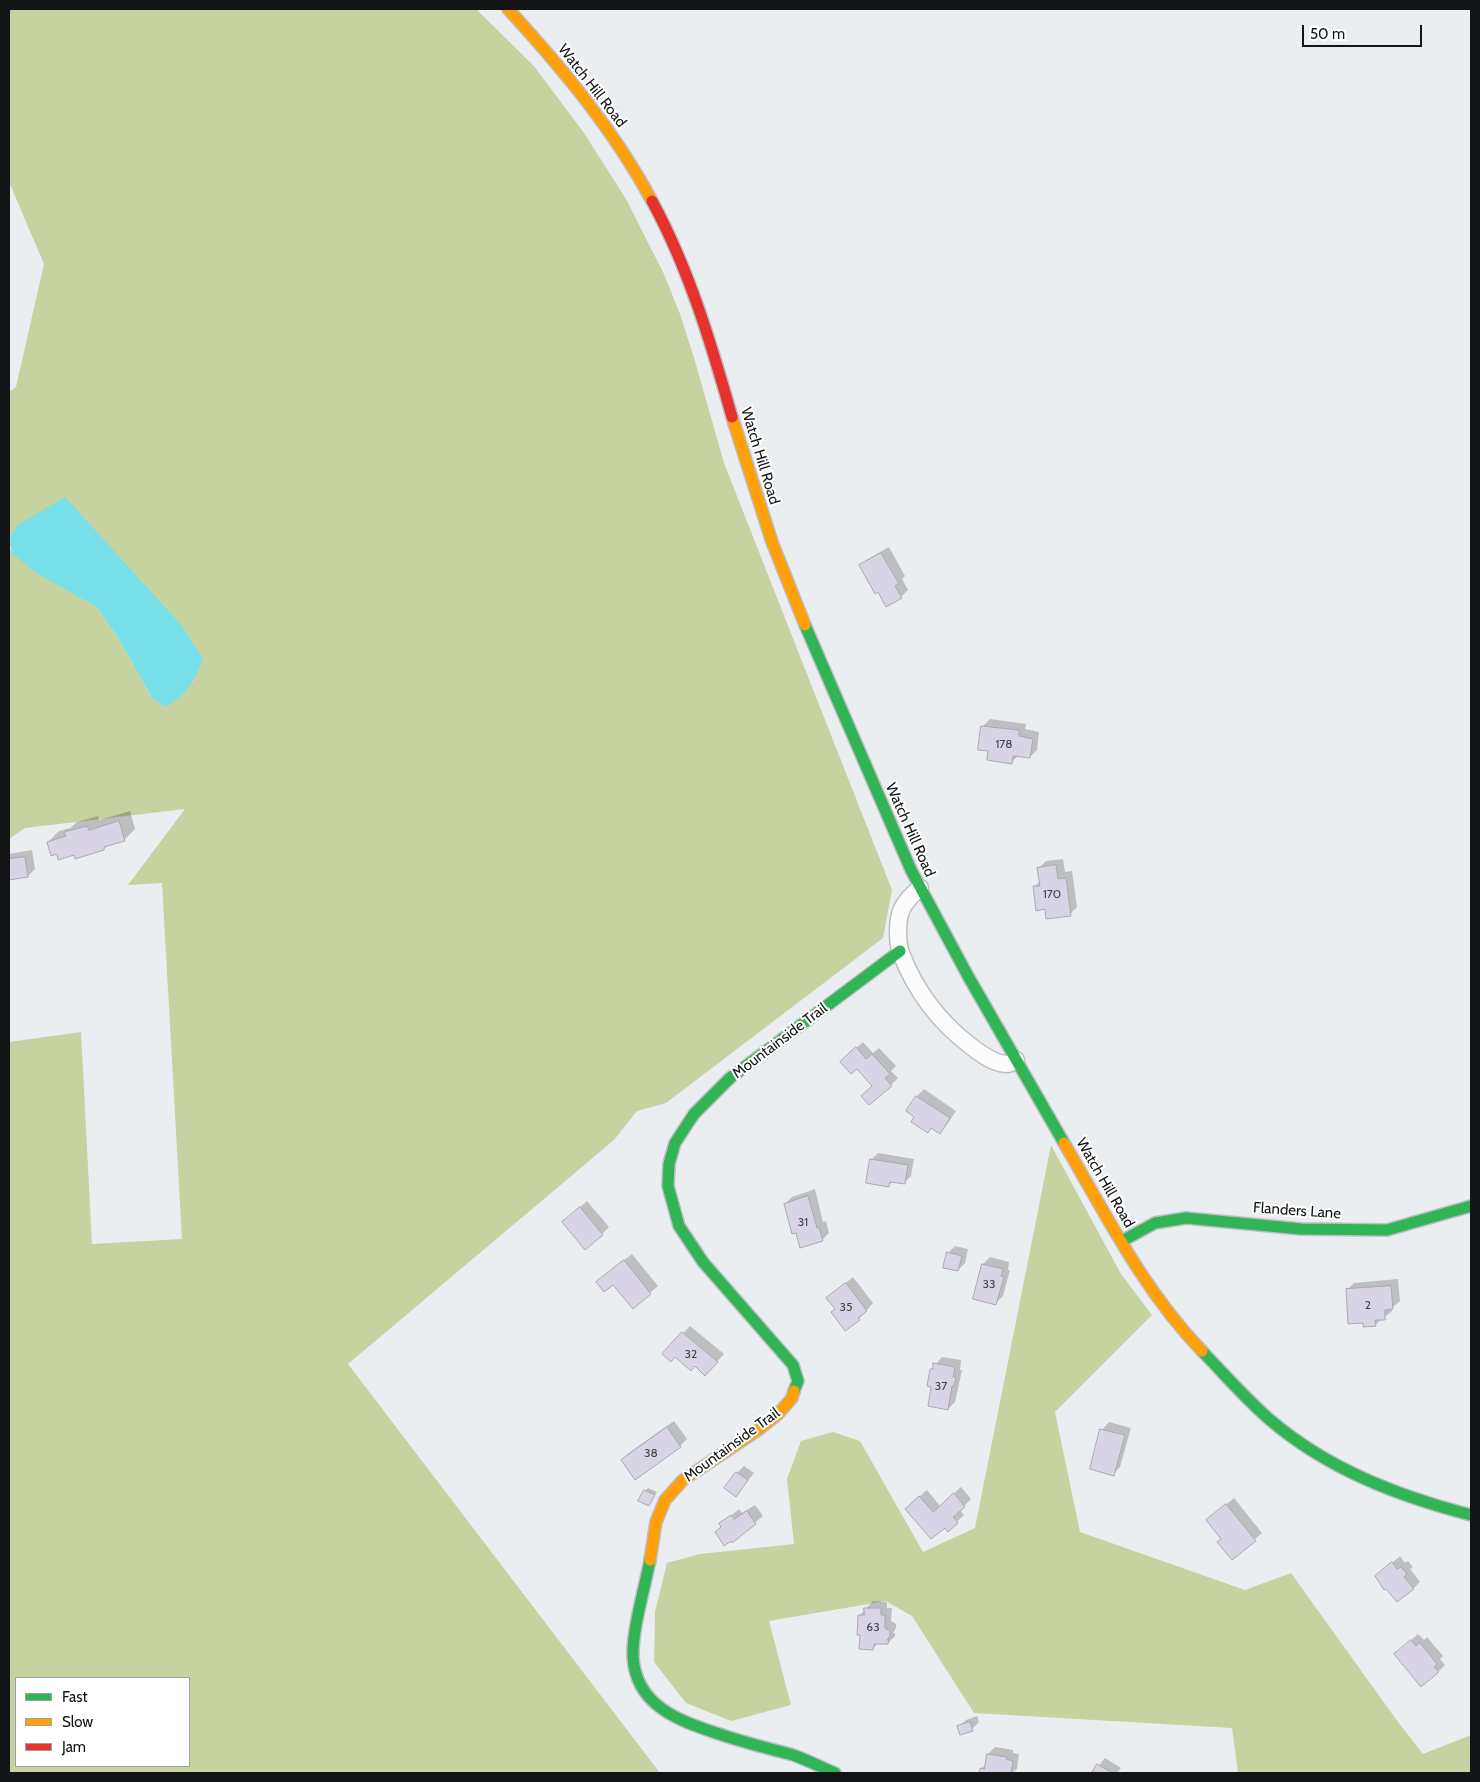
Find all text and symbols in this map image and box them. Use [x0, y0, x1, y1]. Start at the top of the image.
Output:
scale bar [1305, 15, 1425, 47]
text: 50 m [1310, 25, 1345, 43]
street label: Watch Hill Road [554, 41, 630, 131]
street label: Watch Hill Road [737, 405, 783, 507]
house number: 178 [995, 737, 1013, 751]
street label: Watch Hill Road [881, 780, 939, 880]
house number: 170 [1043, 887, 1061, 901]
street label: Mountainside Trail [729, 999, 831, 1083]
street label: Watch Hill Road [1072, 1135, 1138, 1231]
street label: Flanders Lane [1252, 1199, 1342, 1223]
house number: 31 [798, 1215, 808, 1229]
house number: 33 [983, 1277, 995, 1291]
house number: 2 [1365, 1298, 1371, 1312]
house number: 35 [840, 1300, 852, 1314]
house number: 32 [685, 1347, 697, 1361]
house number: 37 [935, 1379, 947, 1393]
street label: Mountainside Trail [681, 1404, 783, 1486]
house number: 38 [644, 1446, 658, 1460]
house number: 63 [866, 1620, 880, 1634]
legend [15, 1677, 190, 1767]
text: Fast [62, 1688, 87, 1706]
text: Slow [62, 1713, 93, 1731]
text: Jam [62, 1738, 86, 1756]

